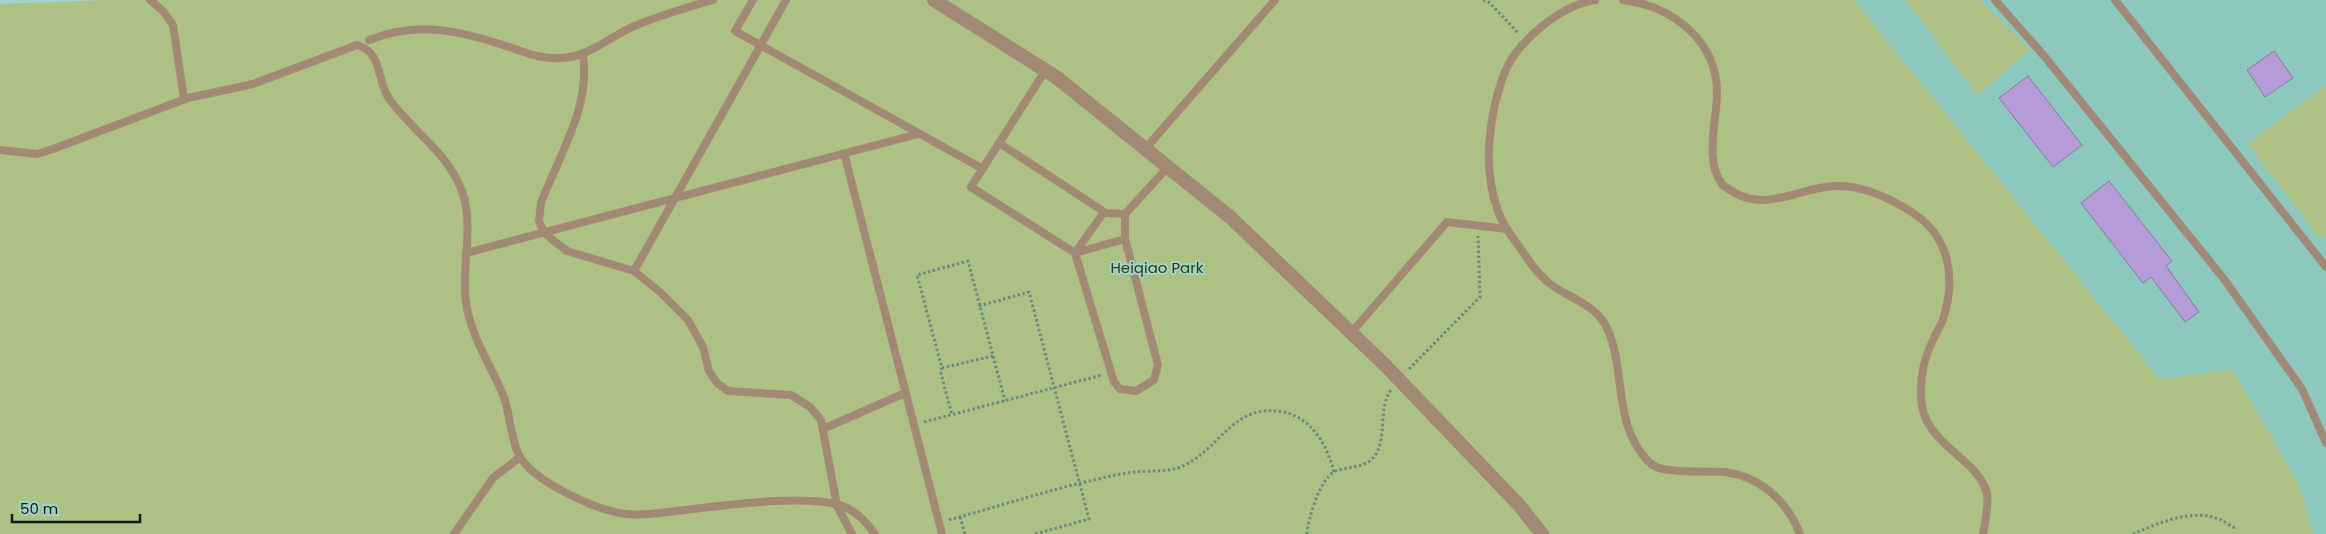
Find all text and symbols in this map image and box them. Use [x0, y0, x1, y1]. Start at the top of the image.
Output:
park label: Heiqiao Park [1110, 257, 1204, 278]
scale bar [12, 492, 140, 524]
text: 50 m [20, 498, 58, 519]

